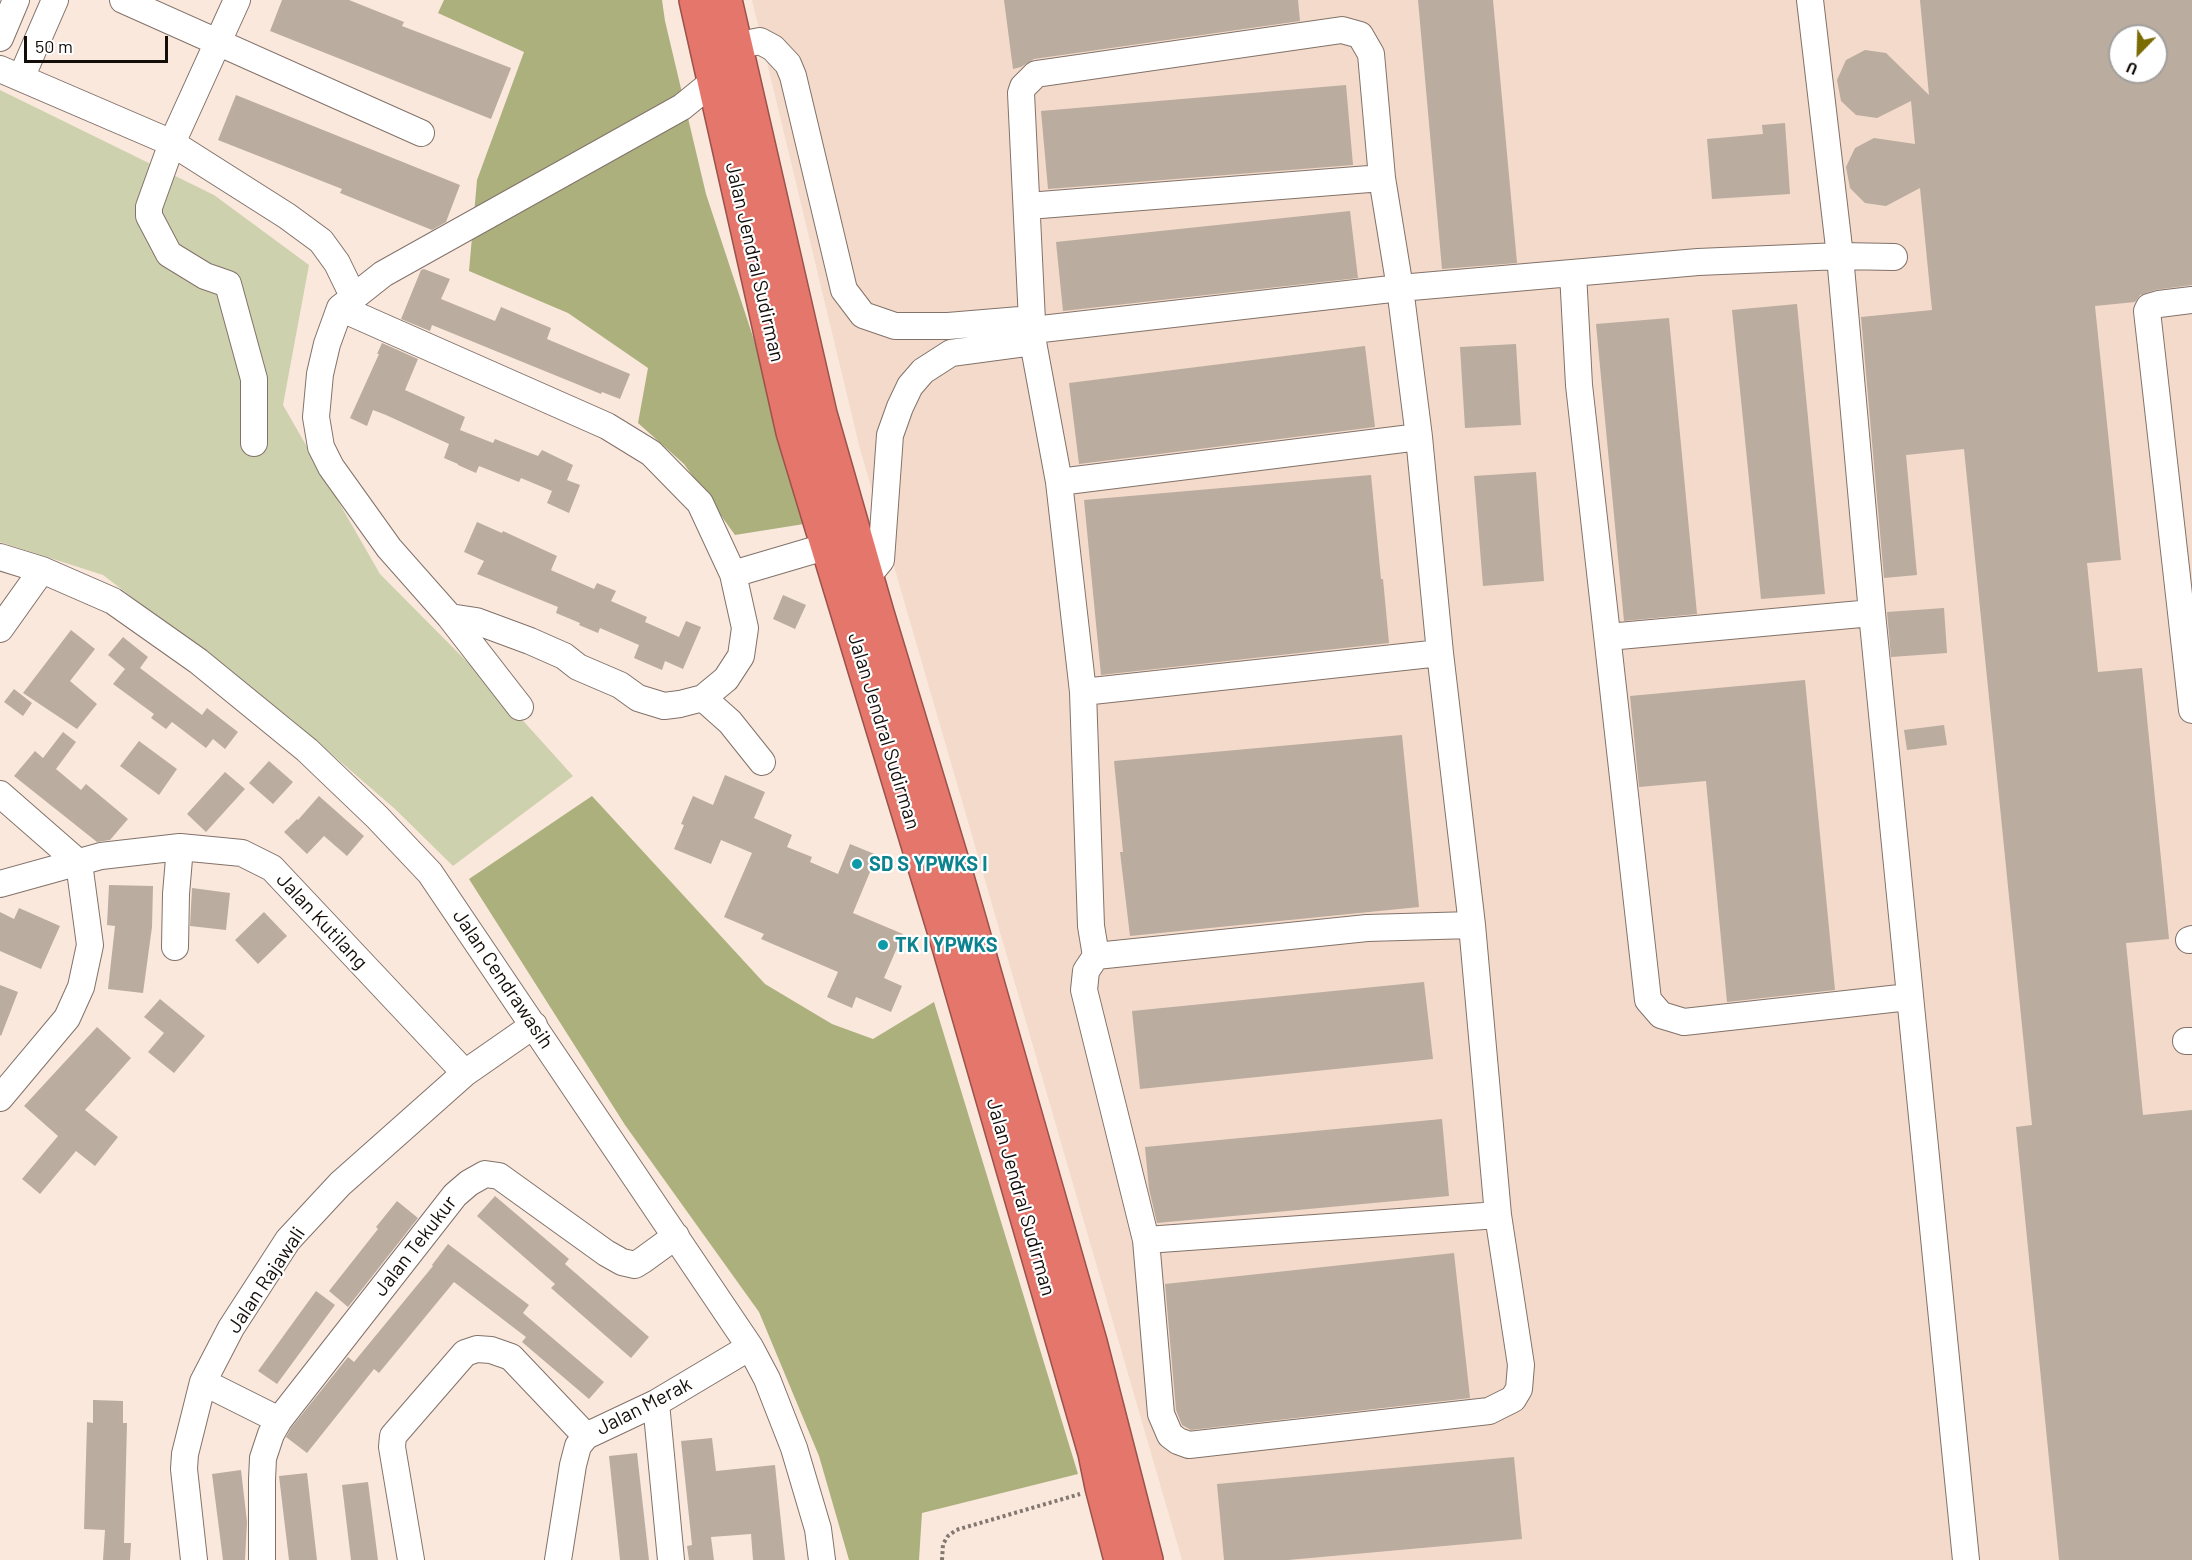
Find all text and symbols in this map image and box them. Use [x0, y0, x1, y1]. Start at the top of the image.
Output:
scale bar [27, 24, 171, 62]
north arrow [2108, 24, 2168, 84]
text: 50 m [35, 35, 73, 57]
text: U [2123, 58, 2140, 80]
street label: Jalan Jendral Sudirman [720, 160, 790, 364]
street label: Jalan Jendral Sudirman [843, 630, 925, 832]
place label: SD S YPWKS I [869, 852, 987, 876]
marker: SD S YPWKS I [850, 857, 864, 871]
street label: Jalan Kutilang [271, 868, 373, 974]
street label: Jalan Cendrawasih [447, 905, 559, 1053]
place label: TK I YPWKS [895, 933, 998, 957]
marker: TK I YPWKS [876, 938, 890, 952]
street label: Jalan Jendral Sudirman [981, 1095, 1061, 1299]
street label: Jalan Tekukur [368, 1191, 462, 1301]
street label: Jalan Rajawali [222, 1222, 310, 1338]
street label: Jalan Merak [592, 1372, 696, 1440]

